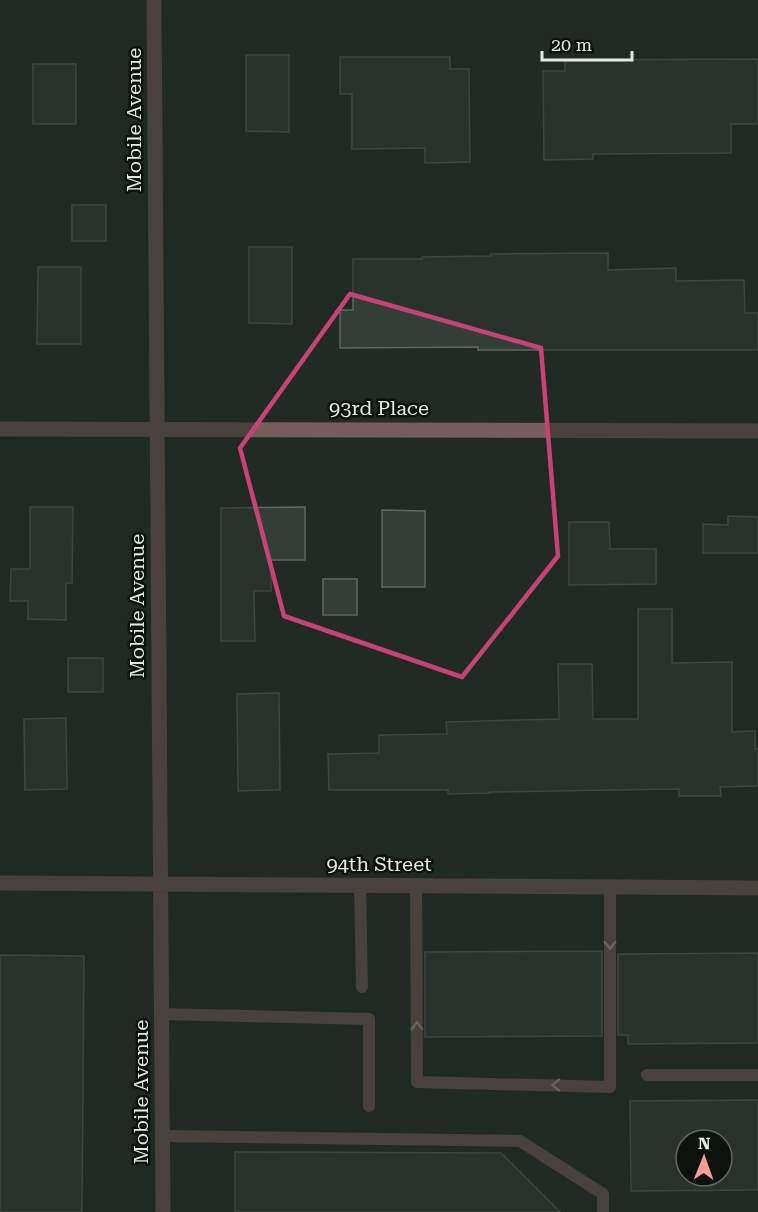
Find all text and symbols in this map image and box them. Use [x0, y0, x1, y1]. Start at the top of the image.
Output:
scale bar [542, 24, 632, 62]
text: 20 m [551, 34, 592, 55]
street label: Mobile Avenue [122, 48, 146, 192]
street label: 93rd Place [329, 396, 429, 420]
street label: Mobile Avenue [125, 534, 149, 678]
street label: 94th Street [326, 852, 432, 876]
one-way arrow [604, 941, 616, 950]
street label: Mobile Avenue [129, 1020, 153, 1164]
one-way arrow [411, 1022, 423, 1031]
one-way arrow [552, 1079, 561, 1092]
north arrow [674, 1128, 734, 1188]
text: N [698, 1134, 711, 1153]

